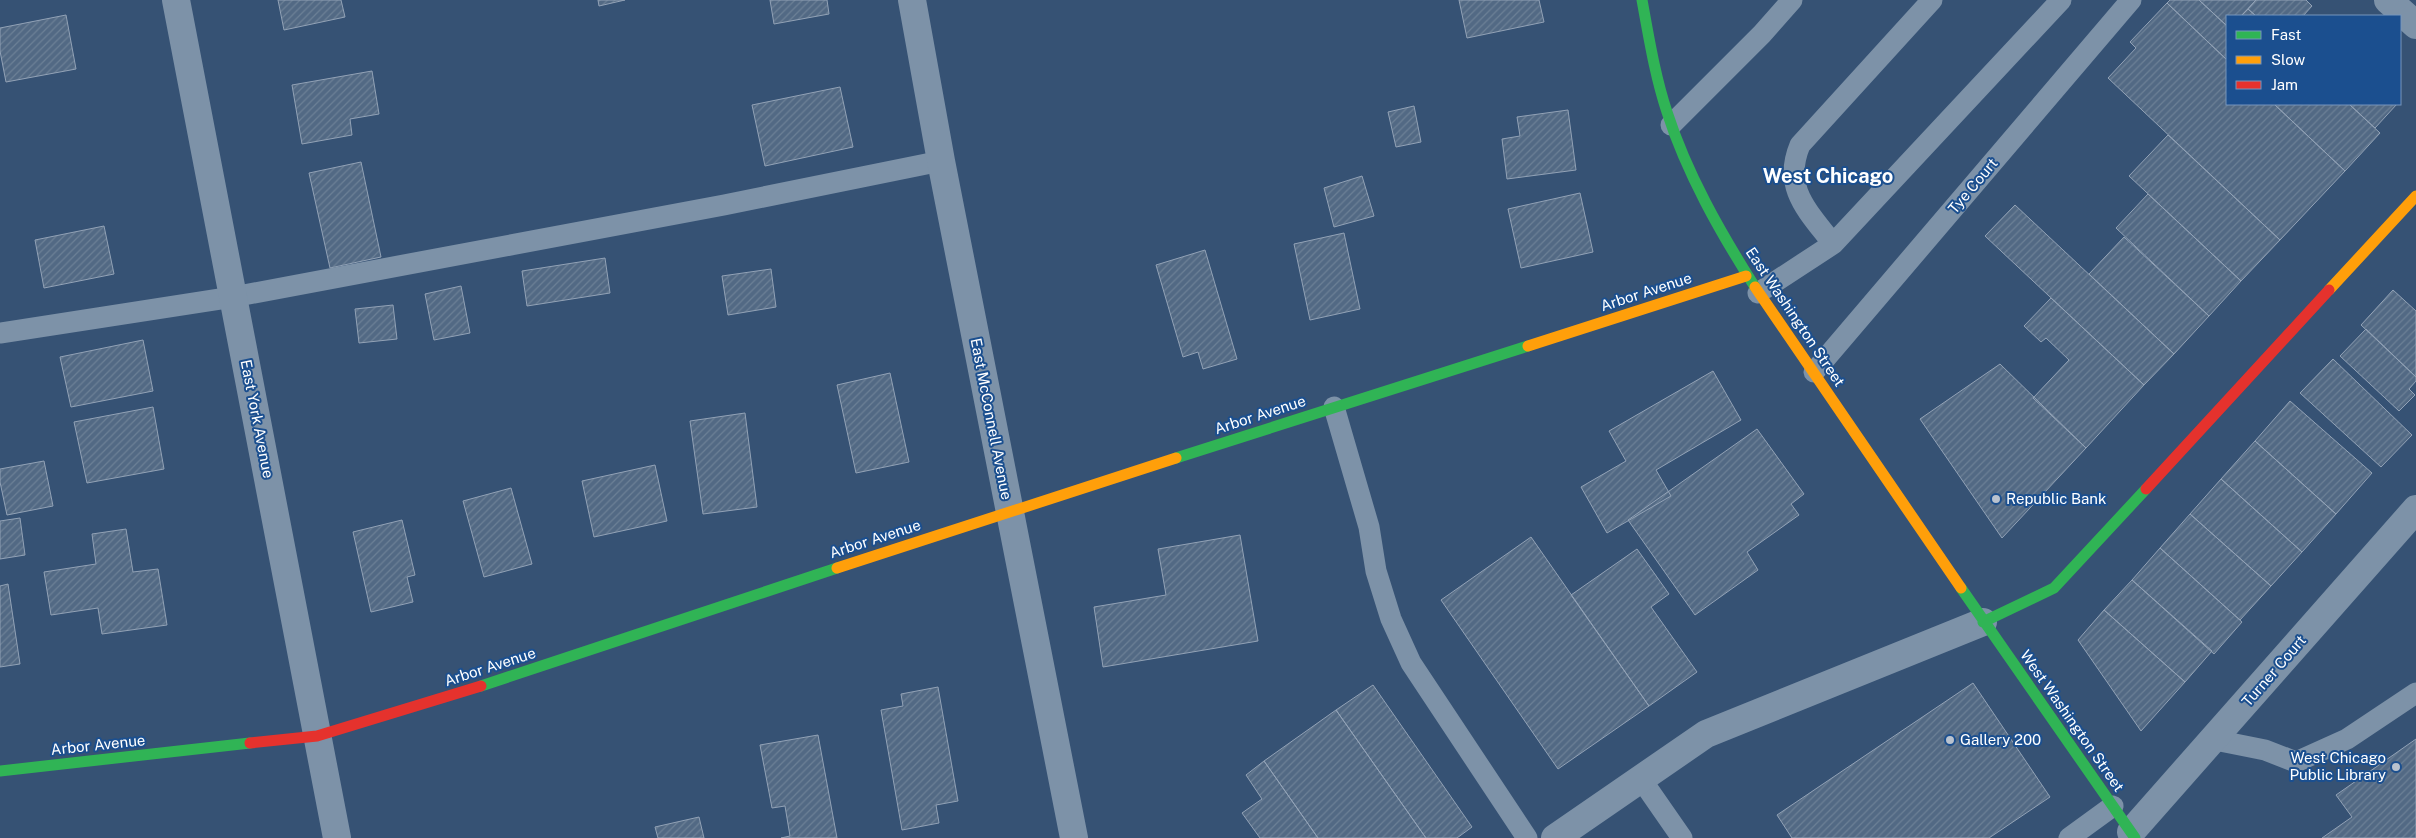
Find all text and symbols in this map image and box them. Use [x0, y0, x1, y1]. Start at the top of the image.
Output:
legend [2226, 15, 2401, 105]
text: Fast [2271, 26, 2301, 43]
text: Slow [2271, 51, 2306, 68]
text: Jam [2271, 76, 2298, 93]
street label: Tye Court [1944, 154, 2001, 217]
district label: West Chicago [1763, 164, 1893, 188]
street label: East Washington Street [1742, 244, 1848, 390]
street label: Arbor Avenue [1598, 269, 1694, 314]
street label: East McConnell Avenue [967, 337, 1016, 501]
street label: East York Avenue [238, 358, 277, 480]
street label: Arbor Avenue [1212, 392, 1308, 437]
place label: Republic Bank [2006, 490, 2106, 507]
marker: Republic Bank [1990, 493, 2002, 505]
street label: Arbor Avenue [827, 516, 923, 561]
street label: Turner Court [2238, 632, 2309, 710]
street label: Arbor Avenue [442, 644, 538, 689]
street label: West Washington Street [2017, 647, 2128, 795]
street label: Arbor Avenue [50, 731, 146, 758]
place label: Gallery 200 [1960, 731, 2041, 748]
marker: Gallery 200 [1944, 734, 1956, 746]
place label: West Chicago Public Library [2289, 749, 2386, 783]
marker: West Chicago Public Library [2390, 761, 2402, 773]

